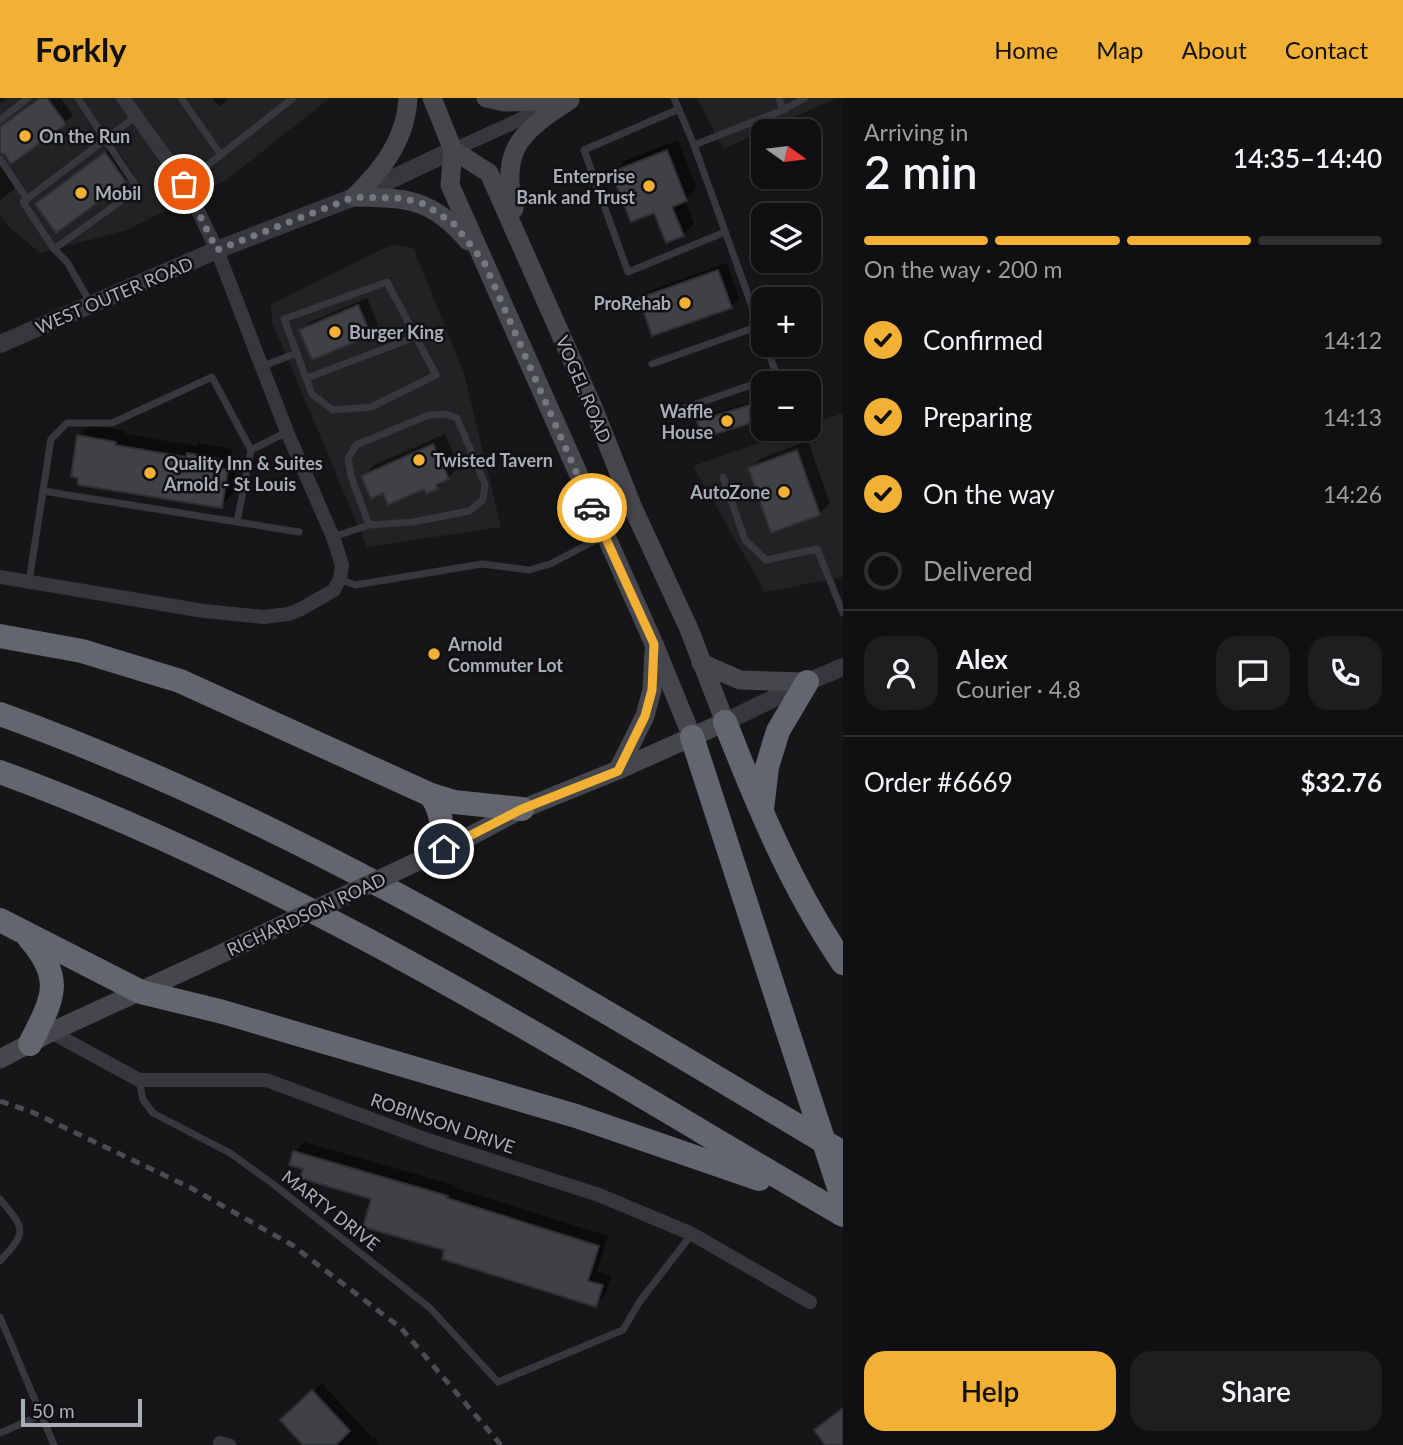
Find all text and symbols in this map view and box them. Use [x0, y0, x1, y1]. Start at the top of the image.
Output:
text: Forkly [35, 29, 127, 69]
text: Home [994, 35, 1058, 64]
text: Map [1096, 35, 1144, 64]
text: About [1182, 35, 1247, 64]
text: Contact [1285, 35, 1368, 64]
text: Arriving in [864, 118, 968, 146]
north arrow [751, 119, 821, 189]
map controls [751, 119, 821, 441]
place label: On the Run [39, 125, 130, 147]
marker: On the Run [17, 128, 33, 144]
text: 14:35–14:40 [1233, 142, 1382, 174]
text: 2 min [864, 144, 978, 199]
pin [154, 154, 214, 214]
icon: bag [165, 165, 203, 203]
place label: Enterprise Bank and Trust [516, 165, 635, 208]
marker: Enterprise Bank and Trust [641, 178, 657, 194]
place label: Mobil [95, 182, 141, 204]
marker: Mobil [73, 185, 89, 201]
button: layers [751, 203, 821, 273]
street label: WEST OUTER ROAD [32, 252, 196, 338]
text: On the way · 200 m [864, 255, 1063, 283]
button: + [751, 287, 821, 357]
place label: ProRehab [593, 292, 671, 314]
marker: ProRehab [677, 295, 693, 311]
place label: Burger King [349, 321, 444, 343]
icon: check [864, 321, 902, 359]
marker: Burger King [327, 324, 343, 340]
text: Confirmed [923, 324, 1043, 356]
text: 14:12 [1323, 326, 1382, 354]
street label: VOGEL ROAD [552, 332, 616, 446]
button: − [751, 371, 821, 441]
icon: check [864, 398, 902, 436]
place label: Waffle House [660, 400, 713, 443]
text: Preparing [923, 401, 1032, 433]
text: 14:13 [1323, 403, 1382, 431]
marker: Waffle House [719, 413, 735, 429]
place label: Twisted Tavern [433, 449, 553, 471]
place label: Quality Inn & Suites Arnold - St Louis [163, 452, 323, 495]
marker: Twisted Tavern [411, 452, 427, 468]
marker: Quality Inn & Suites Arnold - St Louis [142, 465, 158, 481]
courier [557, 473, 627, 543]
icon: check [864, 475, 902, 513]
text: On the way [923, 478, 1055, 510]
text: 14:26 [1323, 480, 1382, 508]
place label: AutoZone [689, 481, 770, 503]
marker: AutoZone [776, 484, 792, 500]
icon: car [573, 489, 611, 527]
text: Delivered [923, 555, 1033, 587]
place label: Arnold Commuter Lot [447, 633, 563, 676]
button: person [864, 636, 938, 710]
button: chat [1216, 636, 1290, 710]
button: phone [1308, 636, 1382, 710]
text: Alex [956, 643, 1008, 675]
marker: Arnold Commuter Lot [426, 646, 442, 662]
text: Courier · 4.8 [956, 675, 1081, 703]
text: Order #6669 [864, 766, 1013, 798]
text: $32.76 [1300, 766, 1382, 798]
pin [414, 819, 474, 879]
icon: home [425, 830, 463, 868]
street label: RICHARDSON ROAD [223, 868, 389, 960]
street label: ROBINSON DRIVE [368, 1088, 518, 1158]
street label: MARTY DRIVE [278, 1165, 384, 1255]
button: Help [864, 1351, 1116, 1431]
button: Share [1130, 1351, 1382, 1431]
scale bar [21, 1396, 142, 1428]
text: 50 m [32, 1399, 75, 1422]

